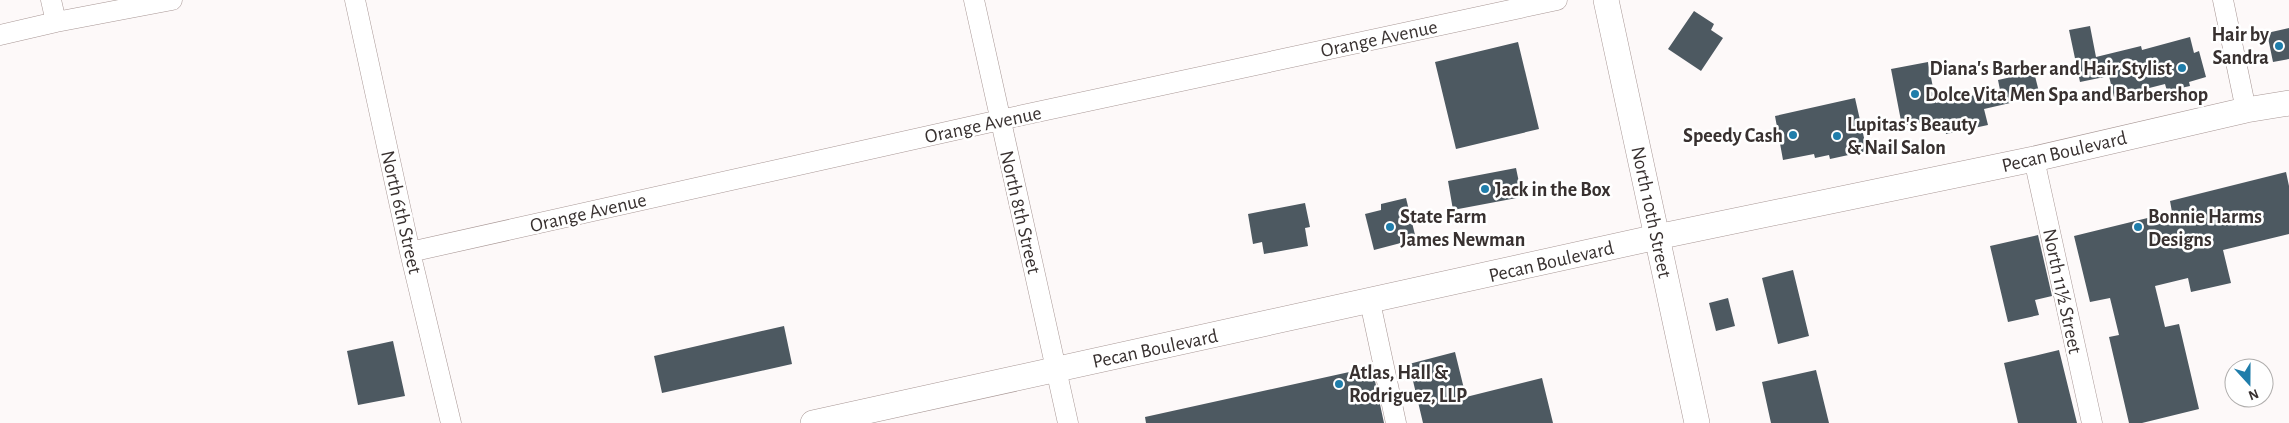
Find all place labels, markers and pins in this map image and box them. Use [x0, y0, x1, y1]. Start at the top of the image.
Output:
place label: Hair by Sandra [2211, 25, 2269, 68]
marker: Hair by Sandra [2273, 40, 2285, 52]
place label: Diana's Barber and Hair Stylist [1930, 59, 2172, 79]
marker: Diana's Barber and Hair Stylist [2176, 62, 2188, 74]
place label: Dolce Vita Men Spa and Barbershop [1925, 85, 2208, 105]
marker: Dolce Vita Men Spa and Barbershop [1909, 88, 1921, 100]
place label: Lupitas's Beauty & Nail Salon [1847, 115, 1977, 158]
place label: Speedy Cash [1683, 126, 1783, 146]
marker: Speedy Cash [1787, 129, 1799, 141]
marker: Lupitas's Beauty & Nail Salon [1831, 130, 1843, 142]
place label: Jack in the Box [1495, 180, 1611, 200]
marker: Jack in the Box [1479, 183, 1491, 195]
place label: State Farm James Newman [1400, 207, 1525, 250]
place label: Bonnie Harms Designs [2148, 207, 2262, 250]
marker: State Farm James Newman [1384, 221, 1396, 233]
marker: Bonnie Harms Designs [2132, 221, 2144, 233]
place label: Atlas, Hall & Rodriguez, LLP [1349, 363, 1467, 406]
marker: Atlas, Hall & Rodriguez, LLP [1333, 378, 1345, 390]

